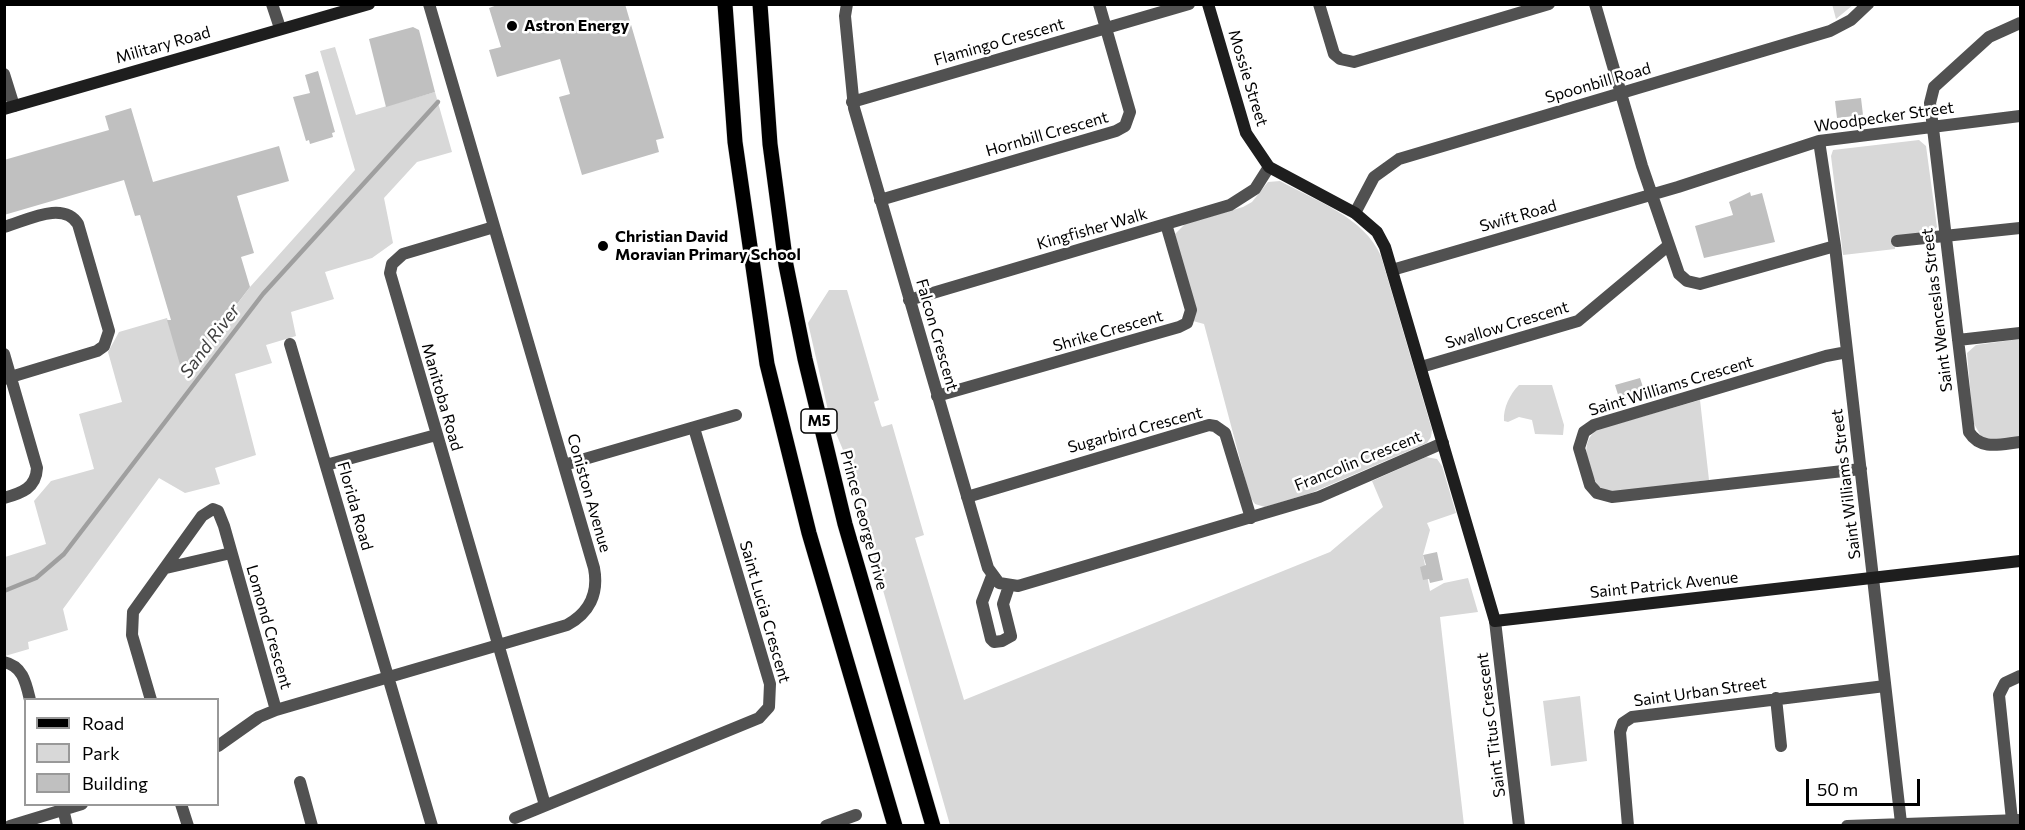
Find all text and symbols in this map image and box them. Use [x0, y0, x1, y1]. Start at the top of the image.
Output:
street label: Flamingo Crescent [932, 14, 1066, 70]
place label: Astron Energy [524, 16, 629, 36]
marker: Astron Energy [505, 19, 519, 33]
street label: Military Road [113, 22, 213, 68]
street label: Mossie Street [1224, 27, 1272, 129]
street label: Spoonbill Road [1543, 59, 1653, 107]
street label: Woodpecker Street [1813, 98, 1955, 136]
street label: Hornbill Crescent [983, 107, 1111, 161]
street label: Swift Road [1477, 196, 1559, 236]
street label: Kingfisher Walk [1035, 204, 1149, 254]
place label: Christian David Moravian Primary School [615, 227, 801, 265]
street label: Saint Wenceslas Street [1917, 227, 1957, 393]
marker: Christian David Moravian Primary School [596, 239, 610, 253]
street label: Falcon Crescent [912, 277, 962, 393]
street label: Swallow Crescent [1443, 297, 1571, 353]
water label: Sand River [175, 300, 245, 382]
street label: Shrike Crescent [1051, 306, 1165, 356]
street label: Manitoba Road [417, 341, 467, 453]
street label: Saint Williams Crescent [1586, 352, 1756, 420]
street label: Sugarbird Crescent [1066, 403, 1204, 457]
street label: Saint Williams Street [1827, 408, 1865, 560]
road number: M5 [801, 409, 837, 433]
street label: Francolin Crescent [1292, 427, 1424, 495]
street label: Coniston Avenue [563, 431, 615, 555]
street label: Prince George Drive [836, 448, 892, 592]
street label: Florida Road [333, 459, 377, 553]
street label: Saint Lucia Crescent [736, 539, 794, 685]
street label: Lomond Crescent [242, 563, 296, 691]
street label: Saint Patrick Avenue [1589, 568, 1739, 602]
street label: Saint Titus Crescent [1473, 652, 1509, 798]
street label: Saint Urban Street [1632, 673, 1768, 711]
legend [24, 698, 219, 806]
text: Road [82, 712, 124, 734]
text: Park [82, 742, 120, 764]
scale bar [1809, 767, 1923, 805]
text: Building [82, 772, 148, 794]
text: 50 m [1817, 778, 1858, 800]

